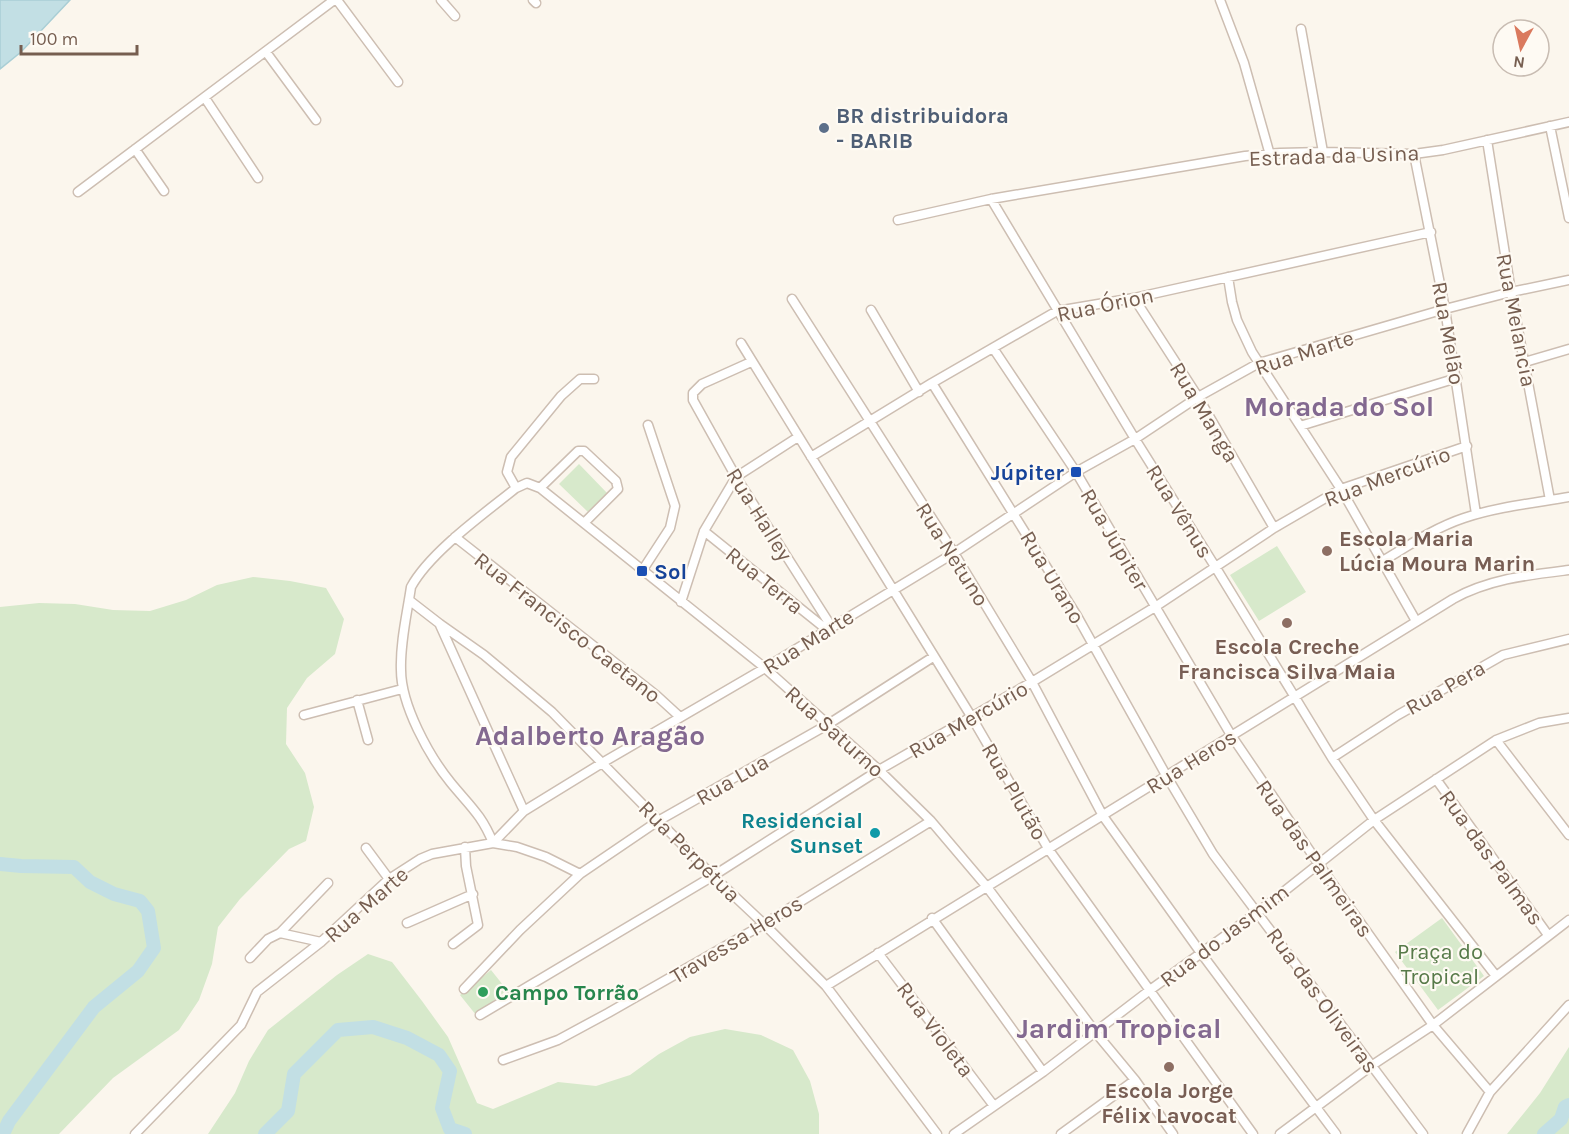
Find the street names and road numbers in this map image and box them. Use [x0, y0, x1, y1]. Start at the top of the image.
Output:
street label: Estrada da Usina [1248, 140, 1420, 172]
street label: Rua Melancia [1490, 251, 1542, 389]
street label: Rua Melão [1426, 280, 1470, 387]
street label: Rua Órion [1054, 281, 1156, 328]
street label: Rua Marte [1252, 325, 1357, 381]
street label: Rua Manga [1164, 358, 1244, 468]
street label: Rua Mercúrio [1321, 441, 1454, 513]
street label: Rua Vênus [1140, 460, 1218, 563]
street label: Rua Halley [720, 463, 798, 566]
street label: Rua Júpiter [1075, 484, 1154, 595]
street label: Rua Netuno [910, 498, 994, 611]
street label: Rua Urano [1014, 526, 1090, 629]
street label: Rua Terra [720, 541, 809, 620]
street label: Rua Francisco Caetano [469, 547, 666, 709]
street label: Rua Marte [758, 604, 859, 680]
street label: Rua Pera [1401, 655, 1490, 721]
street label: Rua Mercúrio [904, 675, 1033, 764]
street label: Rua Saturno [779, 680, 889, 783]
street label: Rua Heros [1142, 724, 1242, 800]
street label: Rua Plutão [976, 738, 1052, 845]
street label: Rua Lua [691, 749, 774, 811]
street label: Rua das Palmeiras [1250, 775, 1378, 942]
street label: Rua das Palmas [1433, 785, 1549, 930]
street label: Rua Perpétua [633, 795, 746, 908]
street label: Rua Marte [319, 861, 414, 948]
street label: Rua do Jasmim [1155, 879, 1294, 993]
street label: Travessa Heros [666, 890, 807, 990]
street label: Rua das Oliveiras [1261, 923, 1384, 1078]
street label: Rua Violeta [891, 977, 980, 1083]

